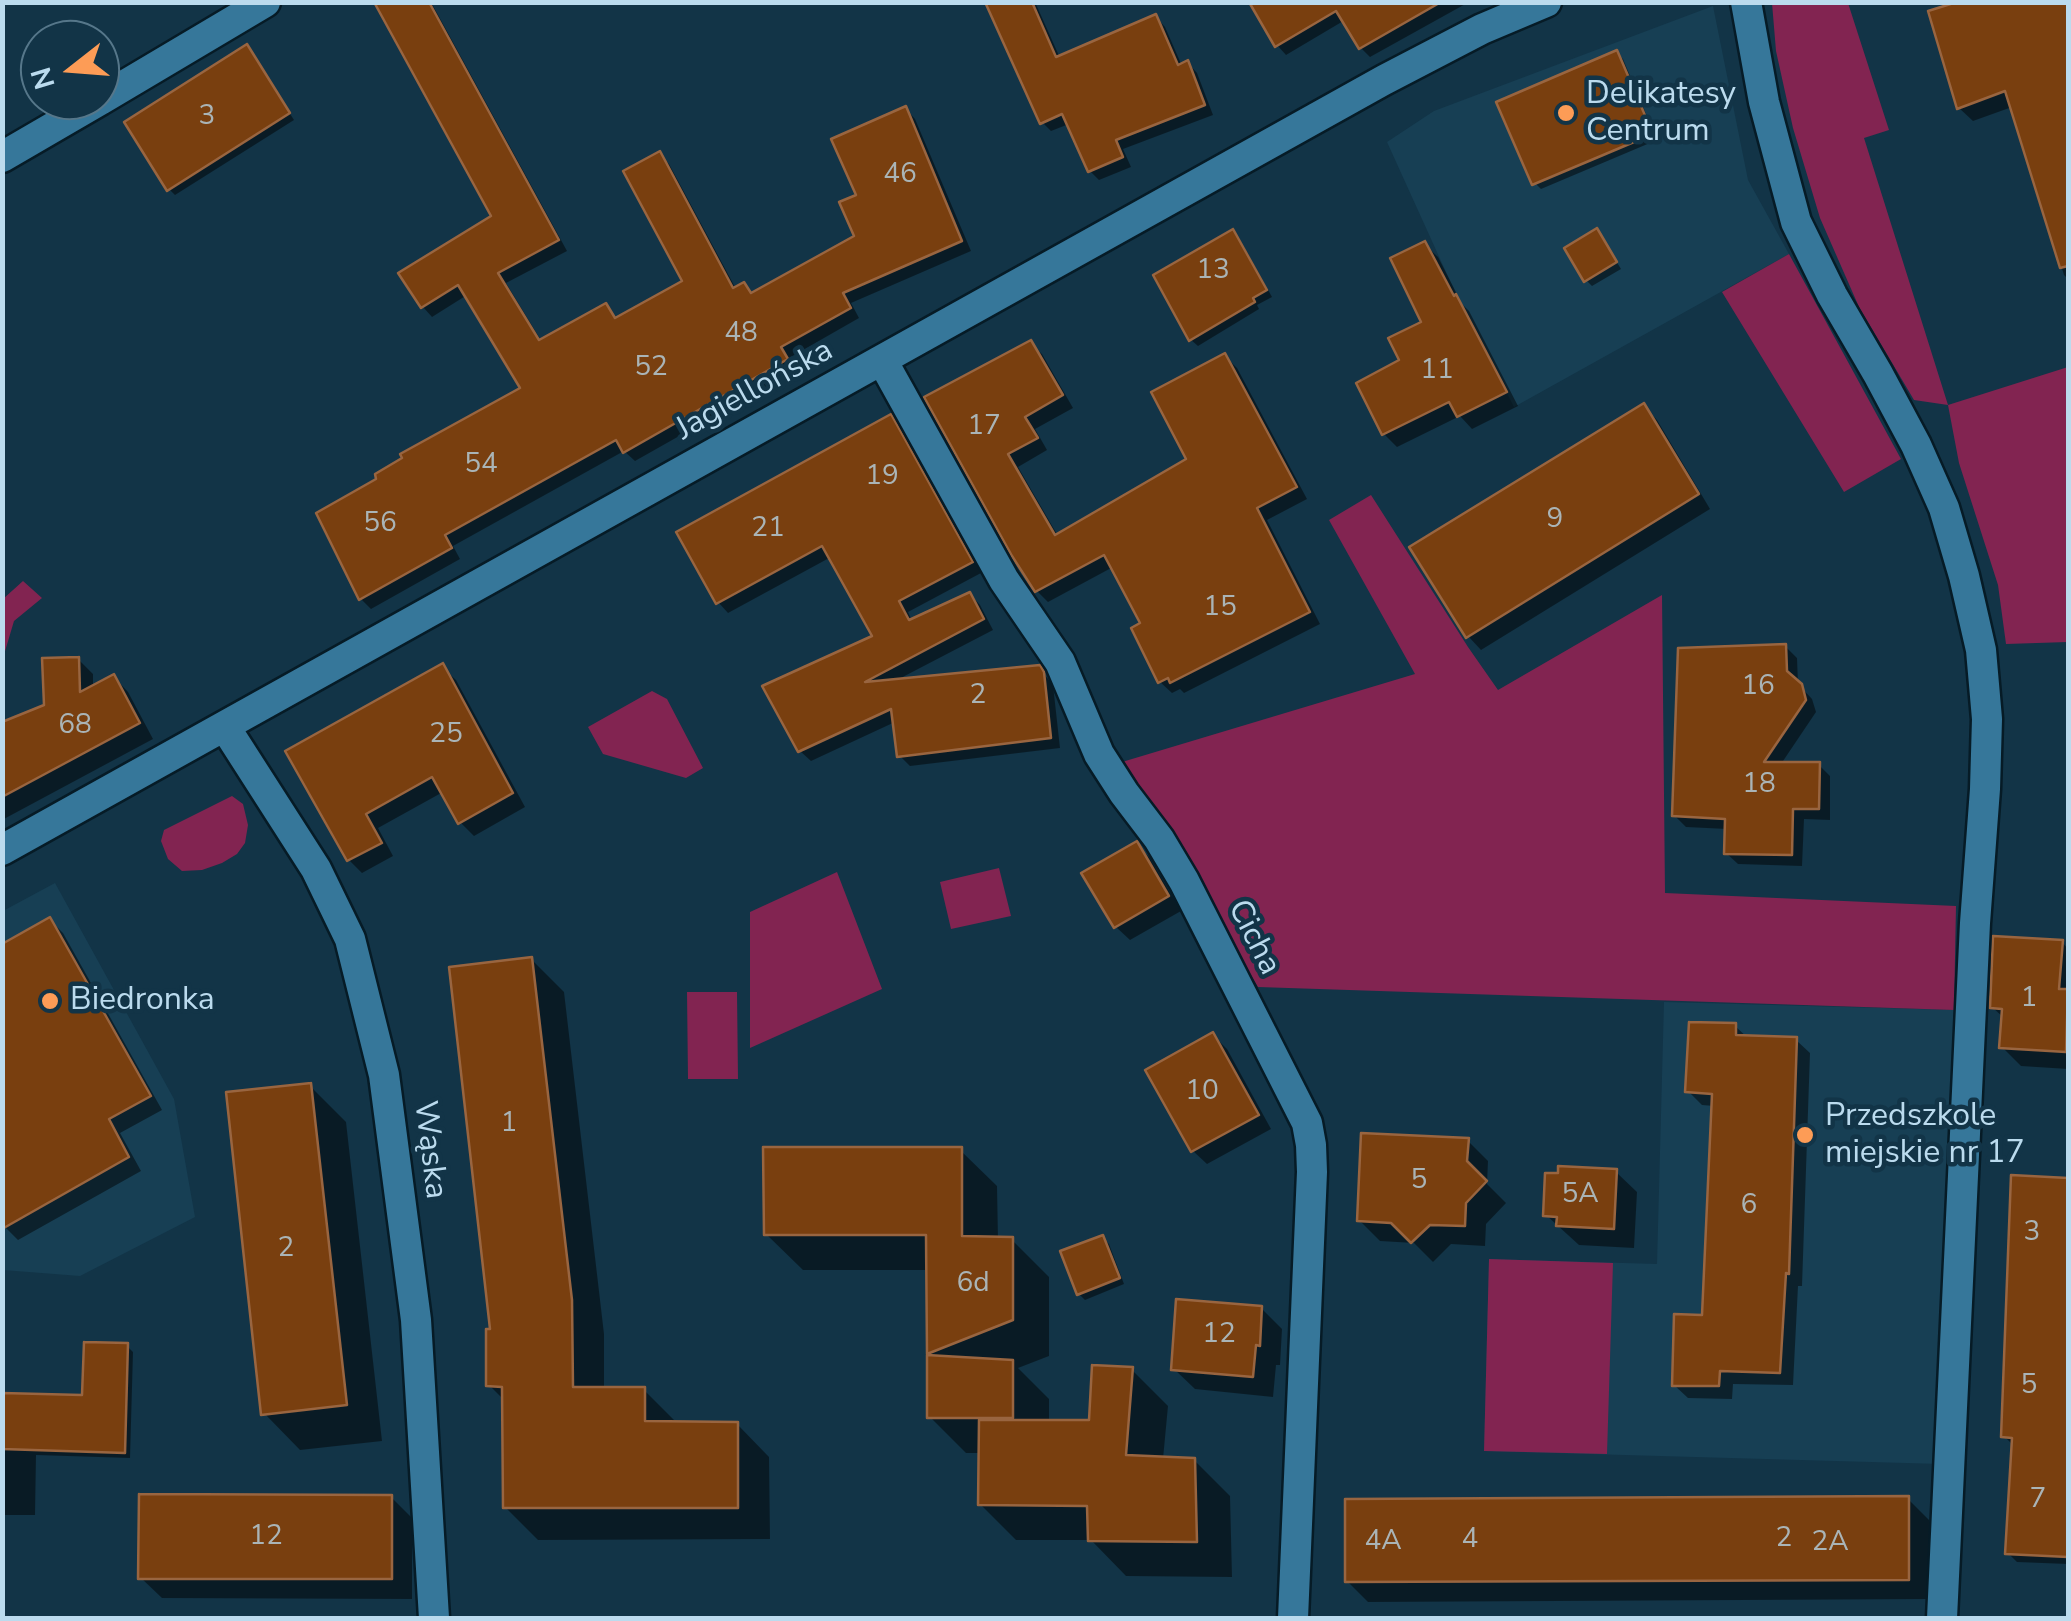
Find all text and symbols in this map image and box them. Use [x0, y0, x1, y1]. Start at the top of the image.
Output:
north arrow [20, 20, 120, 120]
text: N [22, 63, 64, 94]
place label: Delikatesy Centrum [1586, 76, 1736, 151]
house number: 3 [199, 100, 215, 134]
marker: Delikatesy Centrum [1555, 102, 1577, 124]
house number: 46 [883, 158, 917, 192]
house number: 13 [1196, 254, 1230, 288]
house number: 48 [724, 317, 758, 351]
street label: Jagiellońska [670, 332, 840, 450]
house number: 52 [634, 351, 668, 385]
house number: 11 [1420, 354, 1454, 388]
house number: 17 [967, 410, 1001, 444]
house number: 54 [464, 448, 498, 482]
house number: 19 [865, 460, 899, 494]
house number: 9 [1547, 503, 1563, 537]
house number: 56 [363, 507, 397, 541]
house number: 21 [751, 512, 785, 546]
house number: 15 [1203, 591, 1237, 625]
house number: 16 [1741, 670, 1775, 704]
house number: 2 [970, 679, 986, 713]
house number: 68 [58, 709, 92, 743]
house number: 25 [429, 718, 463, 752]
house number: 18 [1742, 768, 1776, 802]
street label: Cicha [1218, 894, 1288, 982]
place label: Biedronka [70, 982, 215, 1020]
house number: 1 [2021, 982, 2037, 1016]
marker: Biedronka [39, 990, 61, 1012]
house number: 10 [1185, 1075, 1219, 1109]
place label: Przedszkole miejskie nr 17 [1825, 1098, 2025, 1173]
street label: Wąska [404, 1099, 454, 1201]
house number: 1 [501, 1107, 517, 1141]
marker: Przedszkole miejskie nr 17 [1794, 1124, 1816, 1146]
house number: 5 [1411, 1164, 1427, 1198]
house number: 5A [1561, 1178, 1599, 1212]
house number: 6 [1741, 1189, 1757, 1223]
house number: 3 [2024, 1216, 2040, 1250]
house number: 2 [278, 1232, 294, 1266]
house number: 6d [956, 1267, 990, 1301]
house number: 12 [1202, 1318, 1236, 1352]
house number: 5 [2021, 1369, 2037, 1403]
house number: 7 [2030, 1483, 2046, 1517]
house number: 12 [249, 1520, 283, 1554]
house number: 2 [1776, 1522, 1792, 1556]
house number: 4 [1462, 1523, 1478, 1557]
house number: 4A [1364, 1525, 1402, 1559]
house number: 2A [1811, 1526, 1849, 1560]

